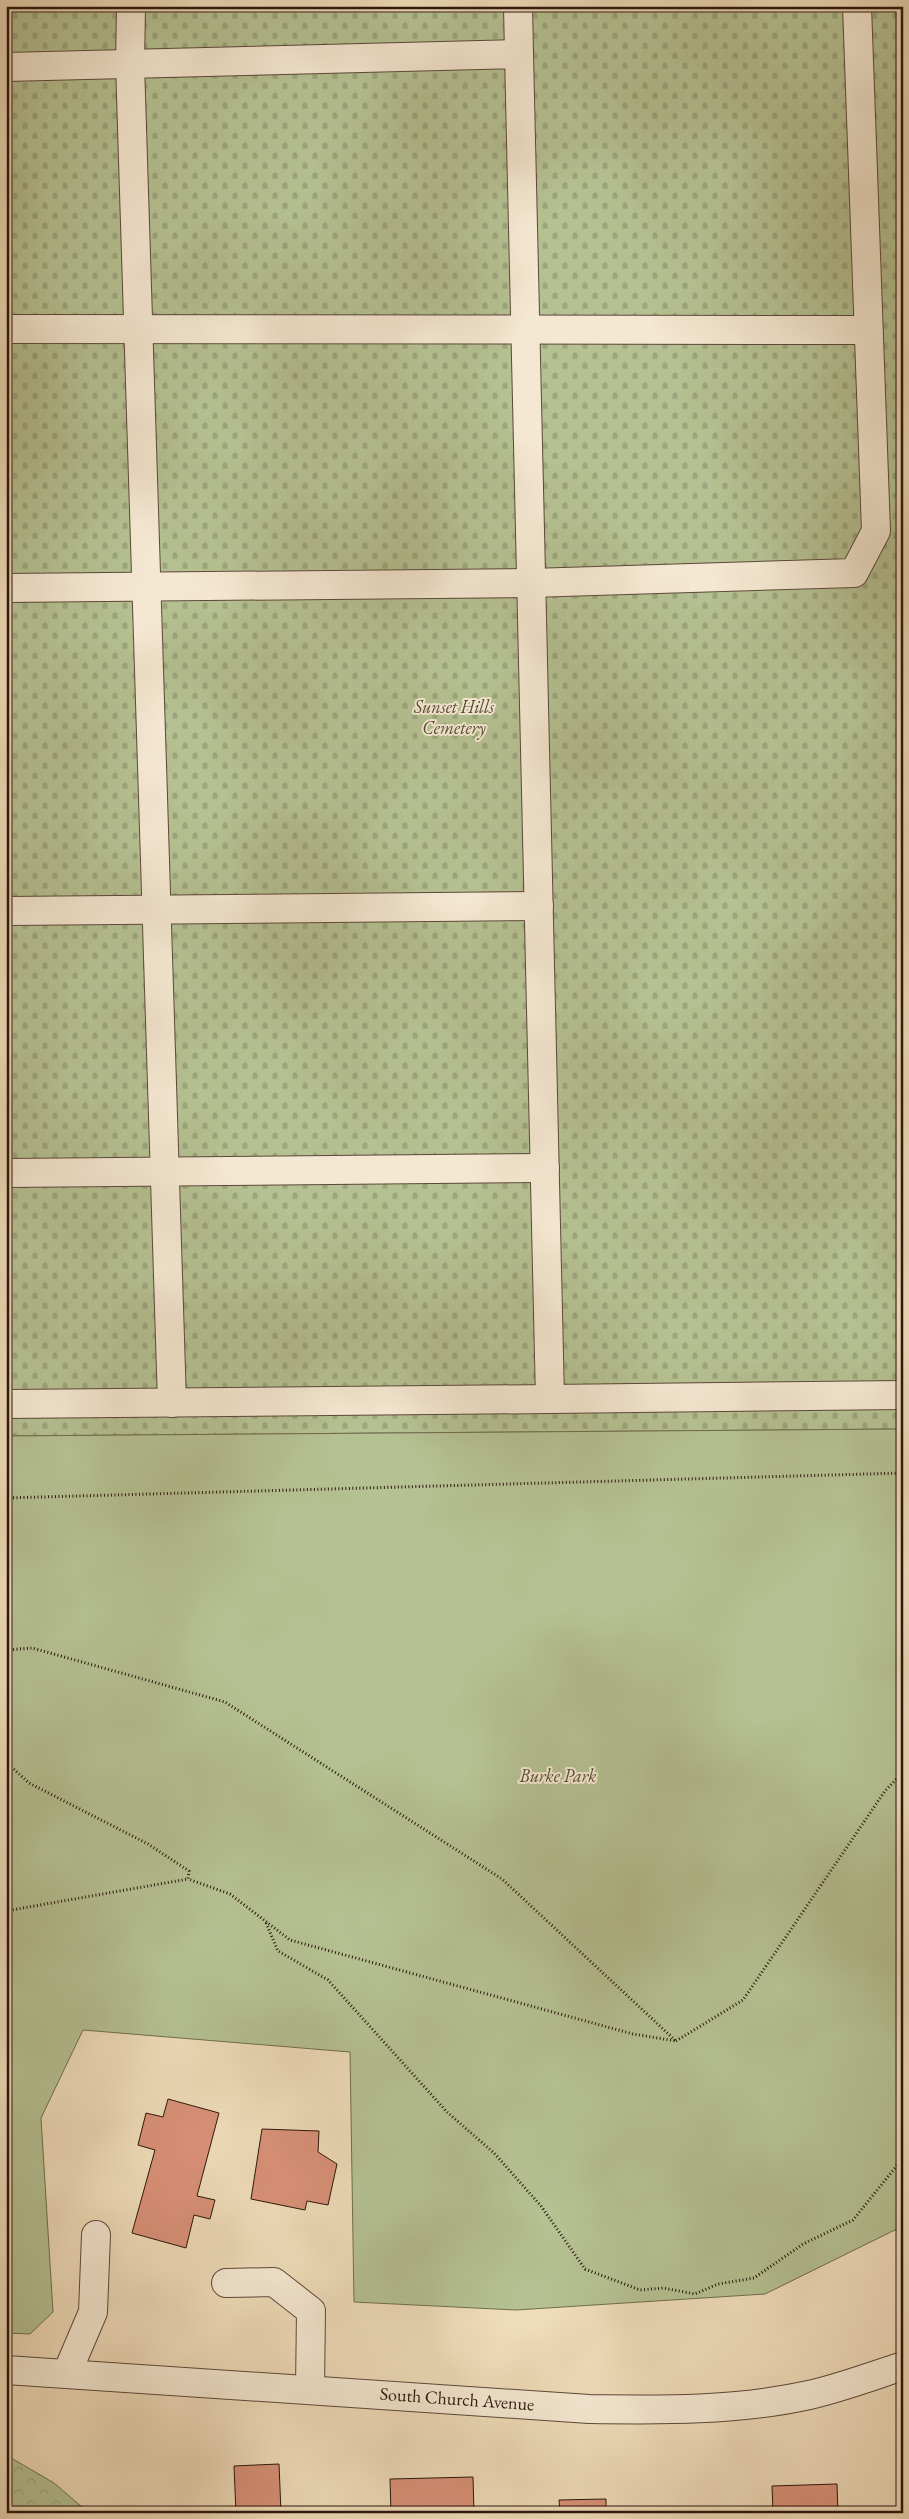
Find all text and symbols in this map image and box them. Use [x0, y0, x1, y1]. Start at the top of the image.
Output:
park label: Sunset Hills Cemetery [413, 695, 495, 740]
park label: Burke Park [519, 1764, 596, 1787]
street label: South Church Avenue [379, 2382, 535, 2415]

